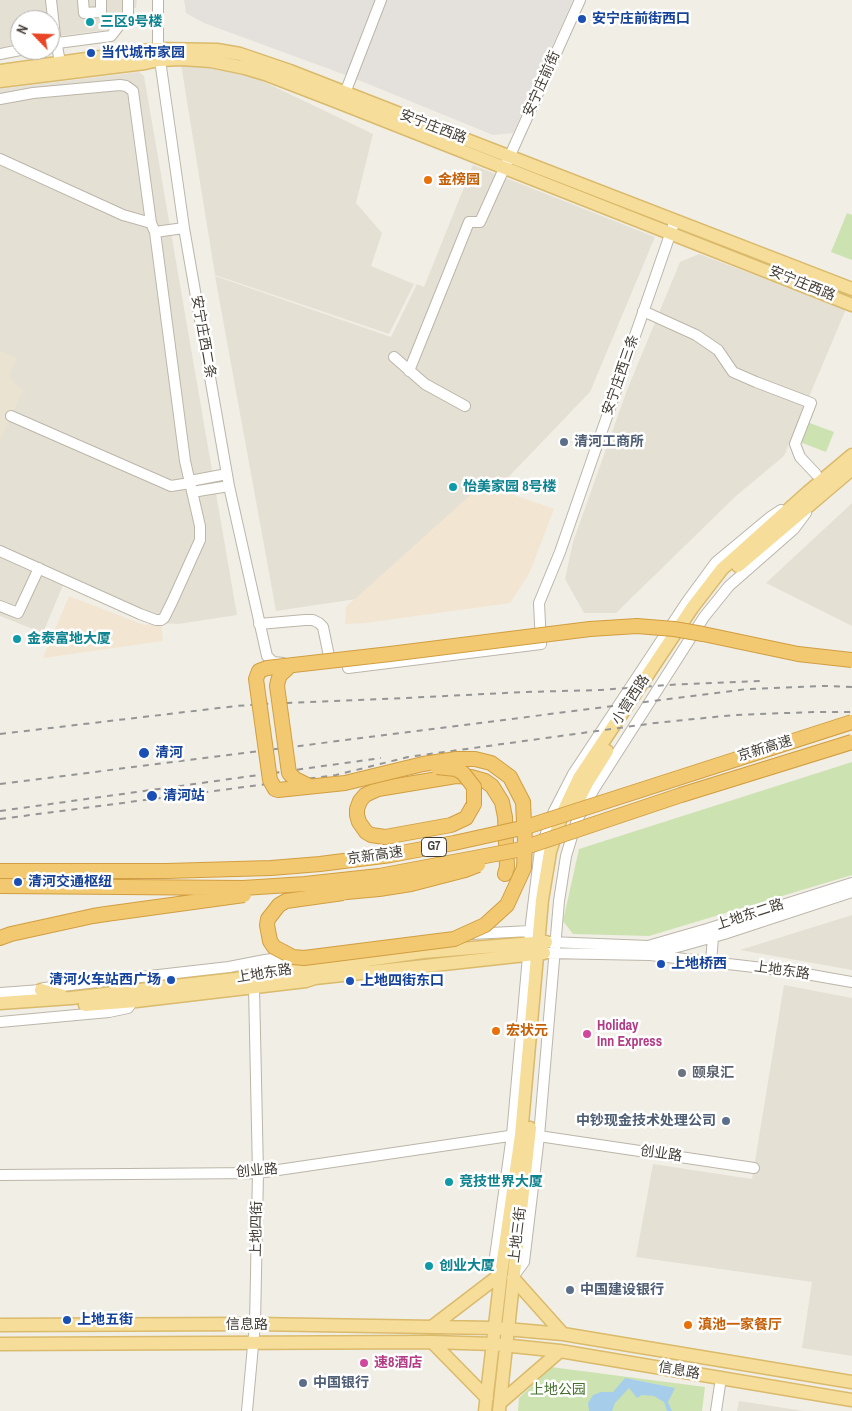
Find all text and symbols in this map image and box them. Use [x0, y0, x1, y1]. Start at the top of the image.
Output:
north arrow [10, 10, 60, 60]
place label: 安宁庄前街西口 [592, 11, 690, 27]
marker: 安宁庄前街西口 [576, 13, 588, 25]
place label: 三区9号楼 [100, 14, 162, 30]
marker: 三区9号楼 [84, 16, 96, 28]
text: N [12, 22, 32, 37]
place label: 当代城市家园 [101, 45, 185, 61]
marker: 当代城市家园 [85, 47, 97, 59]
street label: 安宁庄前街 [520, 49, 564, 119]
street label: 安宁庄西路 [397, 107, 469, 147]
place label: 金榜园 [438, 172, 480, 188]
marker: 金榜园 [422, 174, 434, 186]
street label: 安宁庄西路 [766, 263, 838, 305]
street label: 安宁庄西二条 [187, 294, 219, 380]
street label: 安宁庄西三条 [599, 333, 643, 417]
place label: 清河工商所 [574, 434, 644, 450]
marker: 清河工商所 [558, 436, 570, 448]
place label: 怡美家园 8号楼 [463, 479, 557, 495]
marker: 怡美家园 8号楼 [447, 481, 459, 493]
place label: 金泰富地大厦 [27, 631, 111, 647]
marker: 金泰富地大厦 [11, 633, 23, 645]
street label: 小营西路 [609, 672, 653, 728]
street label: 京新高速 [736, 733, 794, 765]
place label: 清河 [155, 745, 183, 761]
marker: 清河 [137, 746, 151, 760]
place label: 清河站 [163, 788, 205, 804]
marker: 清河站 [145, 789, 159, 803]
road number: G7 [422, 838, 446, 856]
street label: 京新高速 [346, 844, 404, 868]
place label: 清河交通枢纽 [28, 874, 112, 890]
marker: 清河交通枢纽 [12, 876, 24, 888]
street label: 上地东二路 [714, 896, 786, 934]
place label: 上地桥西 [671, 956, 727, 972]
marker: 上地桥西 [655, 958, 667, 970]
street label: 上地东路 [753, 959, 811, 983]
street label: 上地东路 [235, 961, 293, 987]
place label: 清河火车站西广场 [49, 972, 161, 988]
place label: 上地四街东口 [360, 973, 444, 989]
marker: 清河火车站西广场 [165, 974, 177, 986]
marker: 上地四街东口 [344, 975, 356, 987]
place label: Holiday Inn Express [597, 1018, 662, 1050]
place label: 宏状元 [506, 1023, 548, 1039]
marker: 宏状元 [490, 1025, 502, 1037]
marker: Holiday Inn Express [581, 1028, 593, 1040]
place label: 颐泉汇 [692, 1065, 734, 1081]
marker: 颐泉汇 [676, 1067, 688, 1079]
place label: 中钞现金技术处理公司 [576, 1113, 716, 1129]
marker: 中钞现金技术处理公司 [720, 1115, 732, 1127]
street label: 创业路 [639, 1143, 683, 1165]
street label: 创业路 [235, 1161, 279, 1181]
place label: 竞技世界大厦 [459, 1174, 543, 1190]
marker: 竞技世界大厦 [443, 1176, 455, 1188]
street label: 上地四街 [248, 1201, 266, 1257]
street label: 上地三街 [506, 1206, 530, 1264]
place label: 创业大厦 [439, 1258, 495, 1274]
marker: 创业大厦 [423, 1260, 435, 1272]
place label: 中国建设银行 [580, 1282, 664, 1298]
marker: 中国建设银行 [564, 1284, 576, 1296]
place label: 上地五街 [77, 1312, 133, 1328]
marker: 上地五街 [61, 1314, 73, 1326]
street label: 信息路 [226, 1317, 268, 1333]
place label: 滇池一家餐厅 [698, 1317, 782, 1333]
marker: 滇池一家餐厅 [682, 1319, 694, 1331]
place label: 速8酒店 [374, 1355, 422, 1371]
marker: 速8酒店 [358, 1357, 370, 1369]
street label: 信息路 [657, 1359, 701, 1383]
place label: 中国银行 [313, 1375, 369, 1391]
marker: 中国银行 [297, 1377, 309, 1389]
park label: 上地公园 [530, 1382, 586, 1398]

